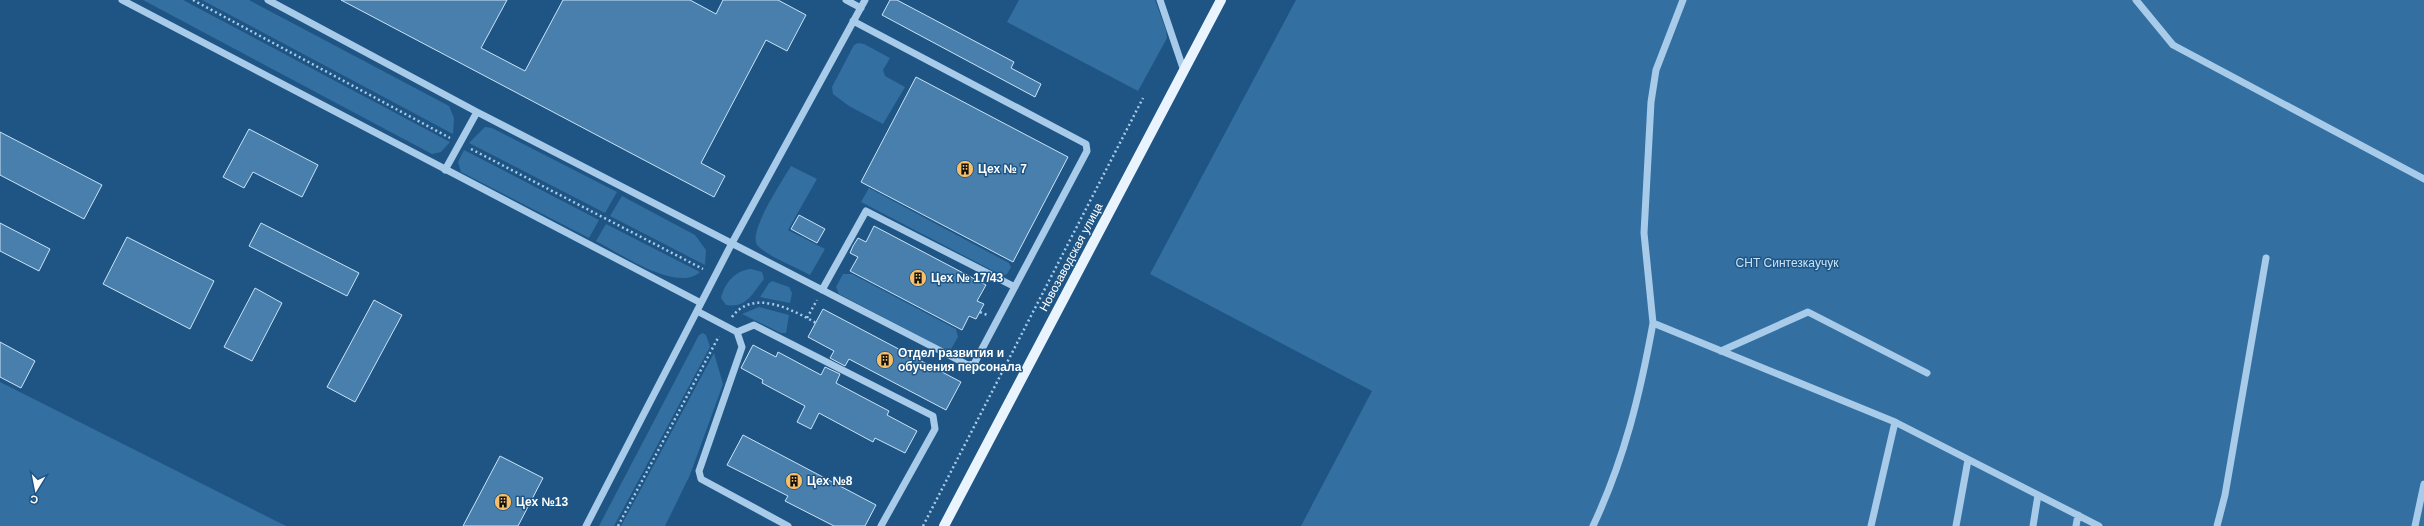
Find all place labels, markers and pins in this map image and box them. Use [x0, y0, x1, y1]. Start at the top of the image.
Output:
building icon: Цех № 7 [955, 159, 975, 179]
place label: Цех № 7 [978, 162, 1027, 176]
building icon: Цех № 17/43 [908, 268, 928, 288]
place label: Цех № 17/43 [931, 271, 1004, 285]
place label: Отдел развития и обучения персонала [898, 346, 1022, 374]
building icon: Отдел развития и обучения персонала [875, 350, 895, 370]
building icon: Цех №8 [784, 471, 804, 491]
place label: Цех №8 [807, 474, 853, 488]
building icon: Цех №13 [493, 492, 513, 512]
place label: Цех №13 [516, 495, 568, 509]

